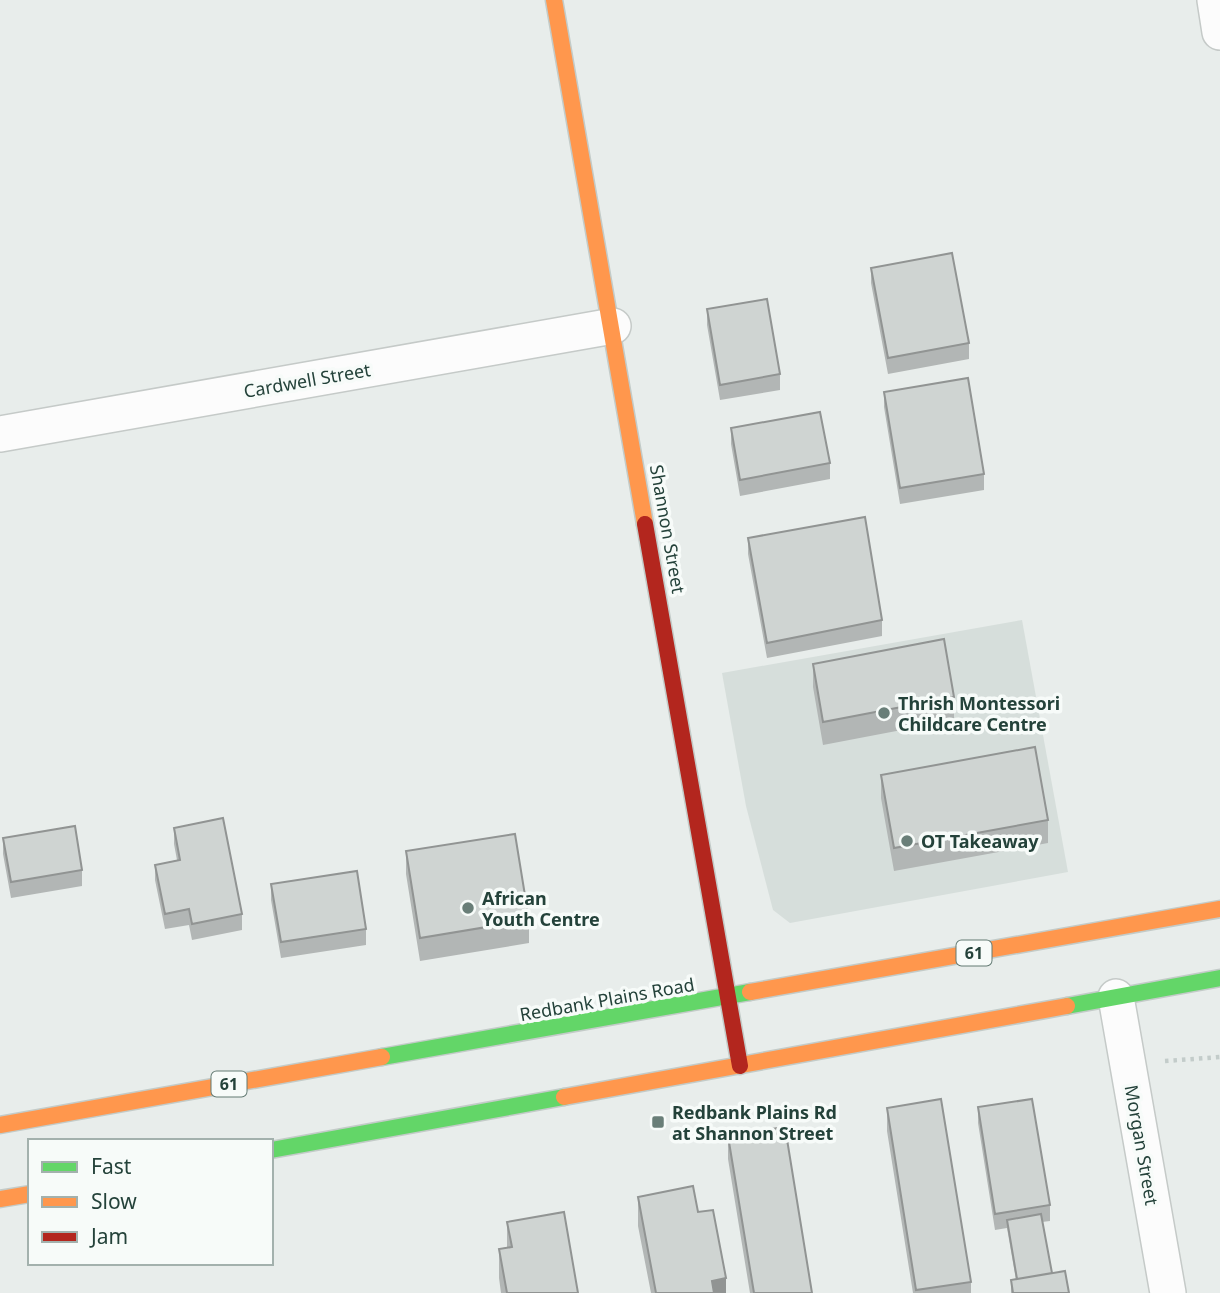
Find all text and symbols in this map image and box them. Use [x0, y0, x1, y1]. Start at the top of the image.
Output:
street label: Cardwell Street [242, 357, 373, 403]
street label: Shannon Street [645, 463, 691, 596]
place label: Thrish Montessori Childcare Centre [898, 691, 1060, 736]
marker: Thrish Montessori Childcare Centre [876, 705, 892, 721]
place label: OT Takeaway [921, 829, 1039, 853]
marker: OT Takeaway [899, 833, 915, 849]
place label: African Youth Centre [482, 886, 600, 931]
marker: African Youth Centre [460, 900, 476, 916]
road number: 61 [956, 940, 992, 965]
street label: Redbank Plains Road [518, 972, 696, 1026]
road number: 61 [212, 1072, 246, 1096]
street label: Morgan Street [1120, 1083, 1164, 1207]
place label: Redbank Plains Rd at Shannon Street [672, 1100, 837, 1145]
marker: Redbank Plains Rd at Shannon Street [650, 1114, 666, 1130]
legend [28, 1139, 273, 1265]
text: Fast [91, 1152, 132, 1180]
text: Slow [91, 1187, 137, 1215]
text: Jam [89, 1222, 128, 1250]

